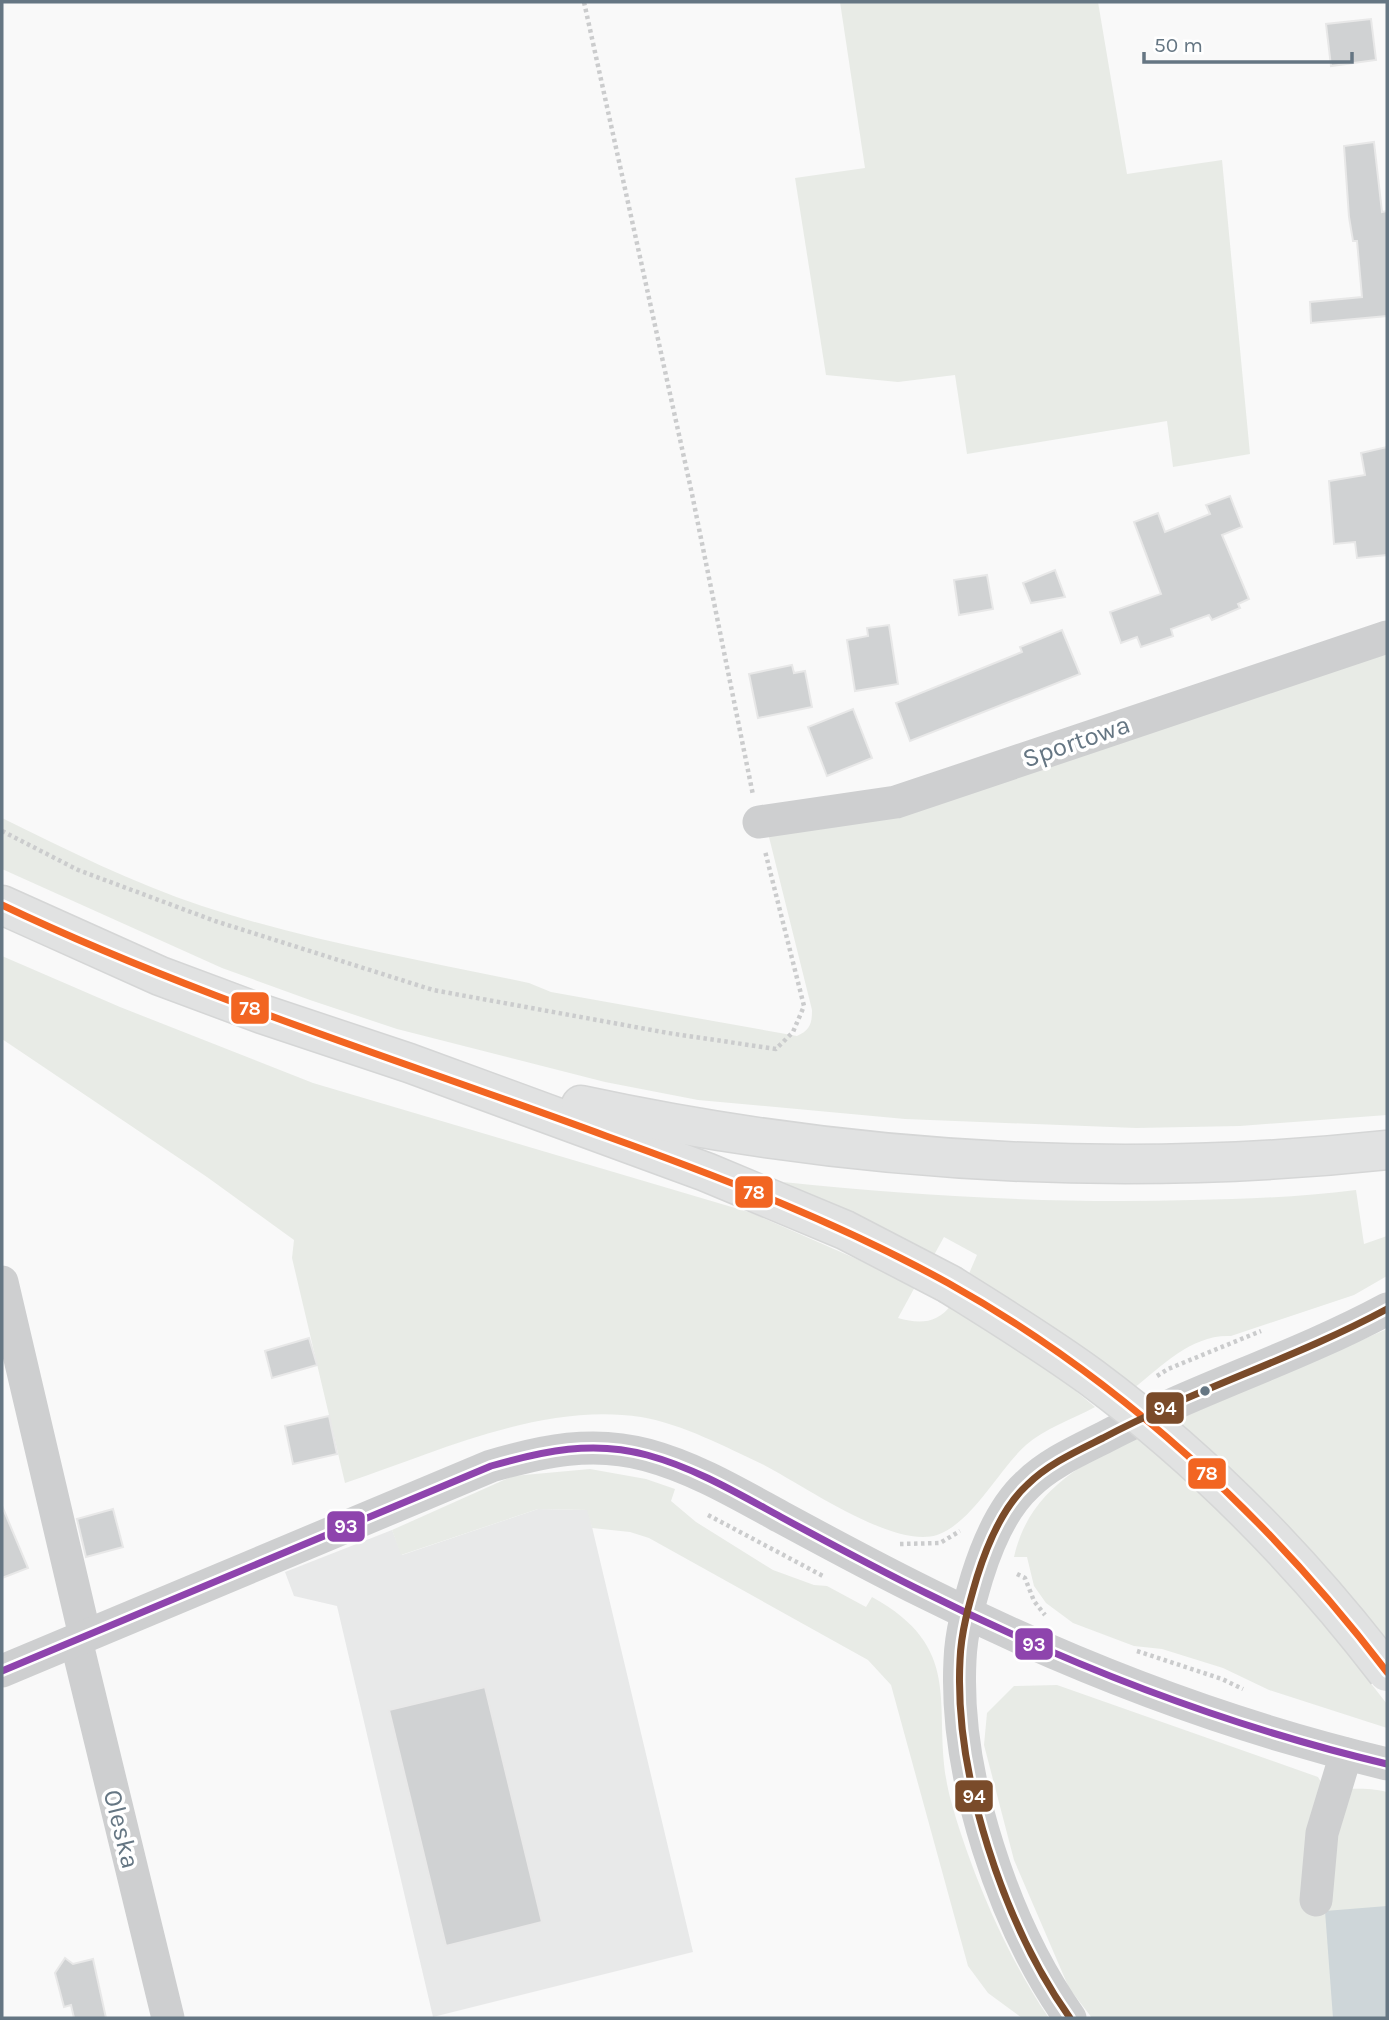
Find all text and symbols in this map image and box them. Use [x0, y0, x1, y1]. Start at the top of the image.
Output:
scale bar [1144, 21, 1352, 65]
text: 50 m [1154, 33, 1203, 57]
street label: Sportowa [1018, 709, 1134, 774]
line badge: 78 [230, 991, 270, 1025]
text: 78 [239, 998, 261, 1020]
line badge: 78 [734, 1175, 774, 1209]
text: 78 [743, 1182, 765, 1204]
unlabelled marker [1198, 1384, 1212, 1398]
line badge: 94 [1145, 1391, 1185, 1425]
text: 94 [1154, 1398, 1177, 1420]
line badge: 78 [1187, 1457, 1227, 1490]
text: 78 [1196, 1463, 1218, 1485]
line badge: 93 [326, 1510, 366, 1543]
text: 93 [334, 1516, 358, 1538]
line badge: 93 [1014, 1627, 1054, 1661]
text: 93 [1022, 1634, 1046, 1656]
line badge: 94 [954, 1779, 994, 1813]
text: 94 [963, 1786, 986, 1808]
street label: Oleska [97, 1787, 146, 1872]

